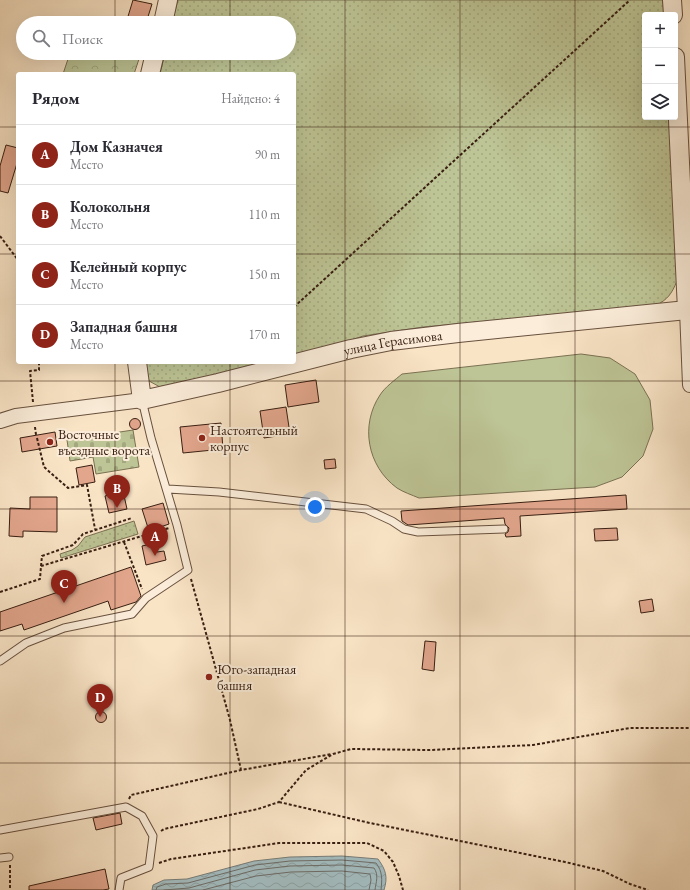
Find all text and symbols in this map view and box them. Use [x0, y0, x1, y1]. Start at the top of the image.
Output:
map controls [642, 12, 678, 120]
button: + [642, 12, 678, 48]
search box [16, 16, 296, 60]
icon: search [30, 27, 52, 49]
text: Поиск [62, 29, 103, 48]
button: − [642, 48, 678, 84]
button: layers [642, 84, 678, 120]
text: Рядом [32, 87, 80, 109]
text: Найдено: 4 [221, 90, 280, 107]
text: Дом Казначея [70, 137, 163, 156]
text: A [40, 146, 50, 163]
text: 90 m [255, 146, 280, 163]
text: Место [70, 156, 103, 173]
text: Колокольня [70, 197, 150, 216]
text: B [41, 206, 49, 223]
text: 110 m [249, 206, 280, 223]
text: Место [70, 216, 103, 233]
text: Келейный корпус [70, 257, 187, 276]
text: C [40, 266, 50, 283]
text: 150 m [249, 266, 280, 283]
text: Место [70, 276, 103, 293]
text: Западная башня [70, 317, 178, 336]
text: D [40, 326, 50, 343]
text: 170 m [249, 326, 280, 343]
street label: улица Герасимова [342, 326, 444, 360]
text: Место [70, 336, 103, 353]
place label: Настоятельный корпус [210, 421, 299, 455]
place label: Восточные въездные ворота [58, 425, 150, 459]
marker: Настоятельный корпус [197, 433, 207, 443]
marker: Восточные въездные ворота [45, 437, 55, 447]
pin: B [104, 475, 130, 508]
your location [305, 497, 325, 517]
pin: A [142, 523, 168, 556]
pin: C [51, 570, 77, 603]
place label: Юго-западная башня [217, 660, 296, 694]
marker: Юго-западная башня [204, 672, 214, 682]
pin: D [87, 684, 113, 717]

